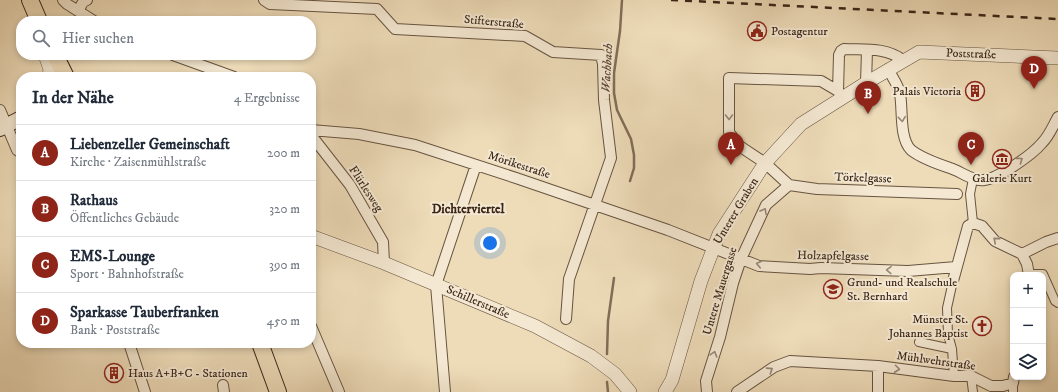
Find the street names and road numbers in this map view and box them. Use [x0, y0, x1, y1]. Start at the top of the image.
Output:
street label: Stifterstraße [463, 12, 525, 32]
street label: Poststraße [946, 46, 996, 62]
street label: Mörikestraße [486, 148, 552, 182]
street label: Flürlesweg [346, 163, 387, 215]
street label: Törkelgasse [834, 170, 892, 186]
street label: Unterer Graben [710, 174, 762, 247]
street label: Untere Mauergasse [699, 245, 741, 337]
street label: Holzapfelgasse [797, 248, 869, 264]
street label: Schillerstraße [444, 282, 512, 322]
street label: Mühlwehrstraße [896, 348, 976, 374]

